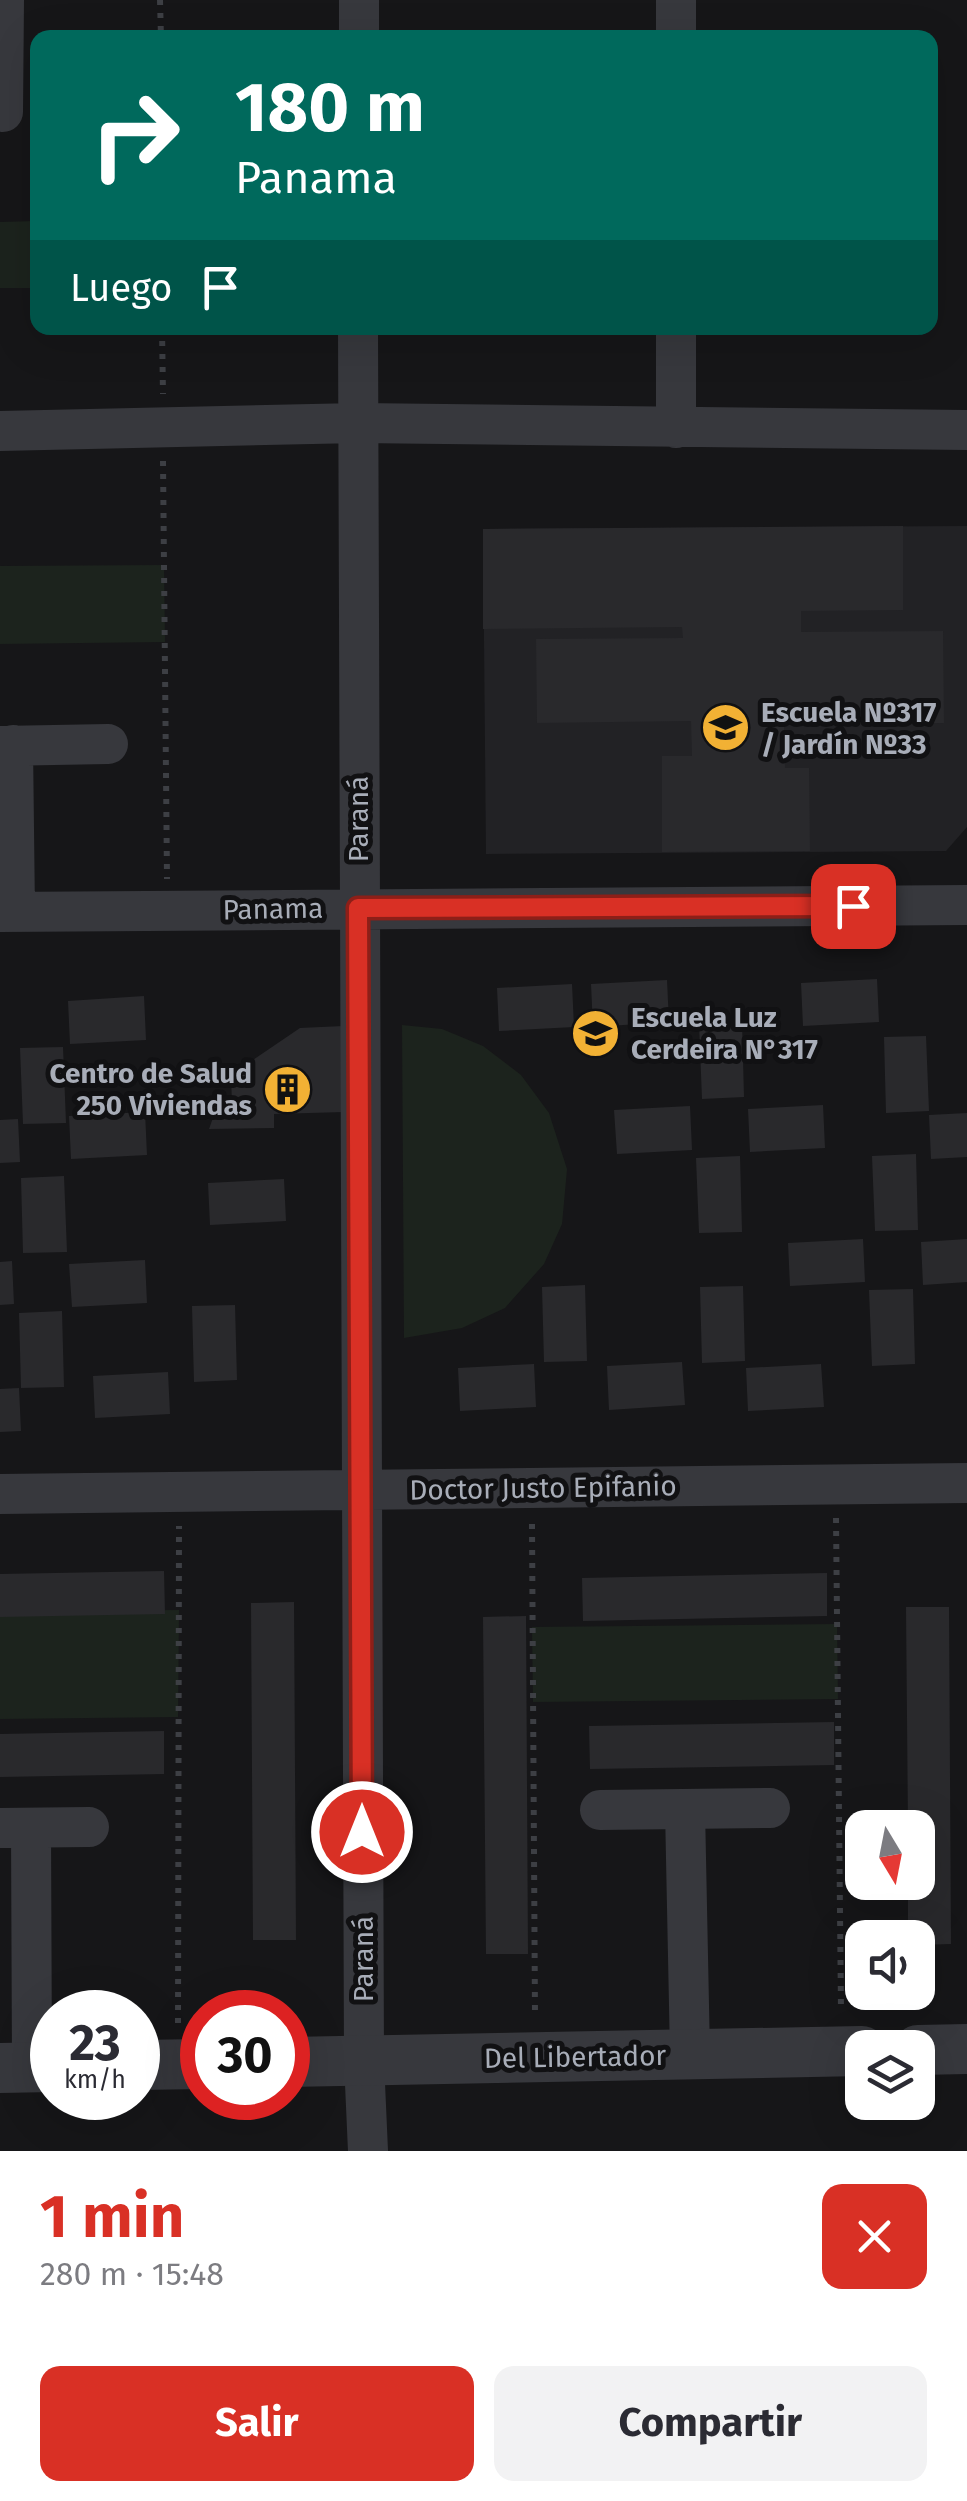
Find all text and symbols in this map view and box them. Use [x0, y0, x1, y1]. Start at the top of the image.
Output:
text: 180 m [235, 66, 425, 150]
icon: right [70, 70, 200, 200]
text: Panama [235, 151, 397, 205]
icon: arrive [193, 260, 248, 315]
text: Luego [70, 265, 173, 311]
place label: Escuela Nº317 / Jardín Nº33 [761, 696, 936, 761]
school or university icon: Escuela Nº317 / Jardín Nº33 [700, 702, 752, 754]
street label: Paraná [342, 776, 375, 862]
pin [811, 864, 896, 949]
icon: arrive [826, 879, 881, 934]
street label: Panama [222, 892, 324, 926]
place label: Escuela Luz Cerdeira N°317 [631, 1001, 818, 1066]
school or university icon: Escuela Luz Cerdeira N°317 [570, 1007, 622, 1059]
place label: Centro de Salud 250 Viviendas [50, 1057, 252, 1122]
building icon: Centro de Salud 250 Viviendas [261, 1063, 313, 1115]
street label: Doctor Justo Epifanio [409, 1469, 677, 1507]
position arrow [310, 1780, 414, 1884]
north arrow [845, 1810, 935, 1900]
map controls [845, 1810, 935, 2120]
street label: Paraná [347, 1916, 380, 2002]
button: sound [845, 1920, 935, 2010]
speed limit sign: 30 [180, 1990, 310, 2120]
text: 23 [69, 2013, 121, 2073]
button: layers [845, 2030, 935, 2120]
street label: Del Libertador [483, 2039, 667, 2075]
text: km/h [64, 2065, 126, 2095]
text: 1 min [40, 2181, 184, 2253]
button: close [822, 2184, 927, 2289]
text: 280 m · 15:48 [40, 2255, 224, 2293]
button: Salir [40, 2366, 474, 2481]
button: Compartir [494, 2366, 927, 2481]

